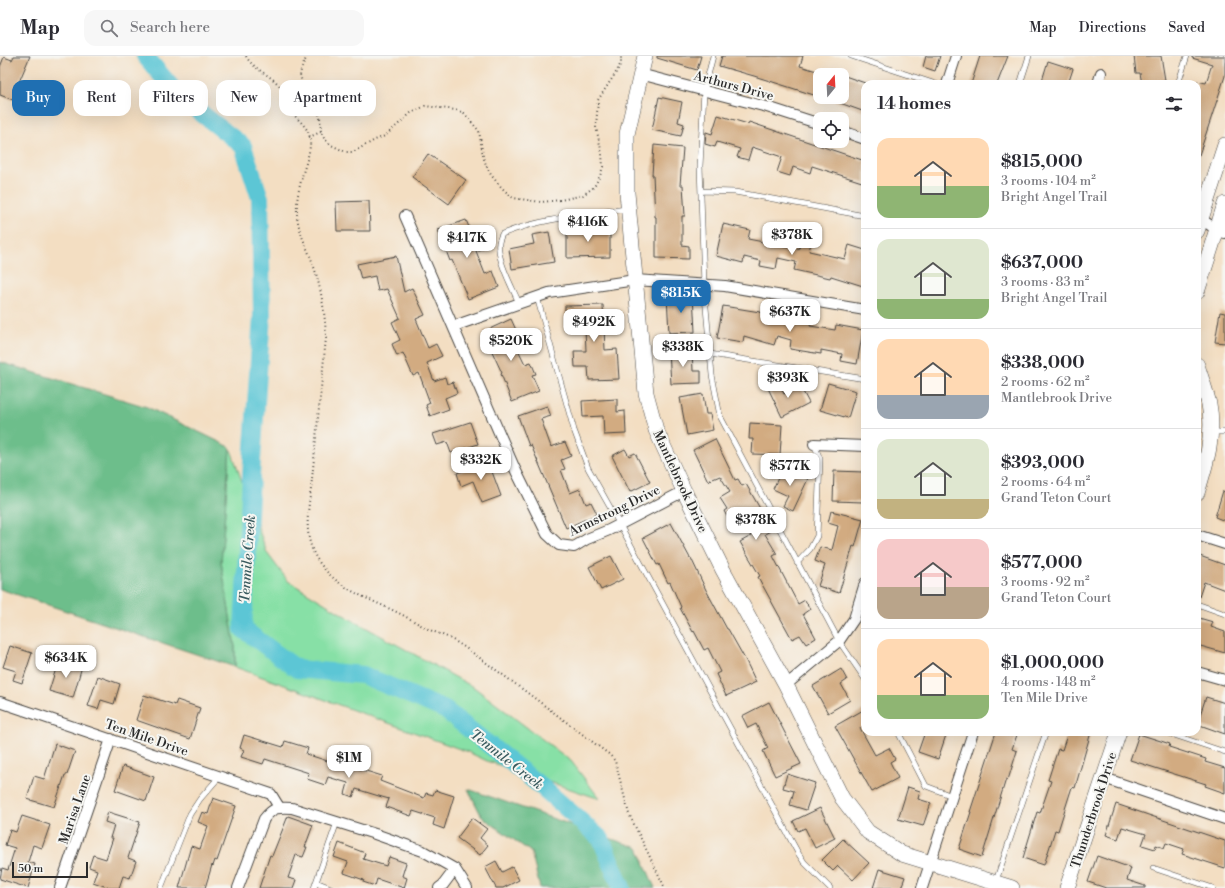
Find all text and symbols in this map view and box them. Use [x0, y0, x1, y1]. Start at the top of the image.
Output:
search box [84, 10, 364, 46]
text: Map [20, 16, 60, 40]
icon: search [98, 17, 120, 39]
text: Search here [130, 18, 210, 37]
text: Map [1029, 19, 1057, 37]
text: Directions [1079, 19, 1146, 37]
text: Saved [1168, 19, 1205, 37]
street label: Arthurs Drive [691, 67, 776, 104]
north arrow [813, 68, 849, 104]
map controls [813, 68, 849, 148]
chip: Buy [12, 80, 65, 116]
chip: Rent [73, 80, 131, 116]
chip: Filters [139, 80, 208, 116]
chip: New [216, 80, 271, 116]
chip: Apartment [279, 80, 376, 116]
text: 14 homes [877, 93, 951, 115]
icon: filters [1163, 93, 1185, 115]
button: locate [813, 112, 849, 148]
text: $815,000 [1001, 151, 1083, 173]
icon: home [909, 154, 957, 202]
text: 3 rooms · 104 m² [1001, 173, 1096, 189]
text: Bright Angel Trail [1001, 189, 1107, 205]
pin: $416K [560, 209, 616, 243]
text: $416K [568, 214, 608, 230]
pin: $378K [764, 222, 820, 256]
pin: $417K [439, 225, 495, 259]
text: $378K [771, 227, 813, 243]
text: $417K [447, 230, 487, 246]
text: $637,000 [1001, 252, 1083, 274]
icon: home [909, 255, 957, 303]
text: 3 rooms · 83 m² [1001, 274, 1089, 290]
pin: $815K [653, 280, 709, 314]
text: $815K [661, 285, 701, 301]
text: Bright Angel Trail [1001, 290, 1107, 306]
pin: $637K [762, 299, 818, 333]
text: $637K [769, 304, 811, 320]
pin: $492K [566, 309, 622, 343]
text: $492K [572, 314, 616, 330]
pin: $520K [483, 328, 539, 362]
text: $520K [489, 333, 533, 349]
pin: $338K [655, 334, 711, 368]
text: $338K [662, 339, 704, 355]
text: $338,000 [1001, 352, 1085, 374]
icon: home [909, 355, 957, 403]
pin: $393K [760, 365, 816, 399]
text: $393K [767, 370, 809, 386]
text: 2 rooms · 62 m² [1001, 374, 1090, 390]
text: Mantlebrook Drive [1001, 390, 1112, 406]
street label: Mantlebrook Drive [649, 428, 711, 536]
pin: $332K [453, 447, 509, 481]
text: $332K [460, 452, 502, 468]
text: $393,000 [1001, 452, 1085, 474]
pin: $577K [762, 453, 818, 487]
icon: home [909, 455, 957, 503]
text: $577K [769, 458, 811, 474]
text: 2 rooms · 64 m² [1001, 474, 1090, 490]
street label: Armstrong Drive [565, 482, 663, 540]
text: Grand Teton Court [1001, 490, 1111, 506]
pin: $378K [728, 507, 784, 541]
text: $378K [735, 512, 777, 528]
water label: Tenmile Creek [236, 515, 260, 604]
text: $577,000 [1001, 552, 1082, 574]
icon: home [909, 555, 957, 603]
text: 3 rooms · 92 m² [1001, 574, 1089, 590]
text: Grand Teton Court [1001, 590, 1111, 606]
pin: $634K [38, 645, 94, 679]
text: $634K [44, 650, 88, 666]
text: $1,000,000 [1001, 652, 1104, 674]
icon: home [909, 655, 957, 703]
text: 4 rooms · 148 m² [1001, 674, 1095, 690]
text: Ten Mile Drive [1001, 690, 1088, 706]
street label: Ten Mile Drive [103, 716, 191, 760]
water label: Tenmile Creek [466, 726, 547, 794]
pin: $1M [330, 745, 368, 779]
text: $1M [336, 750, 362, 766]
street label: Thunderbrook Drive [1068, 750, 1120, 870]
street label: Marisa Lane [56, 772, 94, 846]
scale bar [12, 860, 88, 879]
text: 50 m [18, 862, 43, 876]

